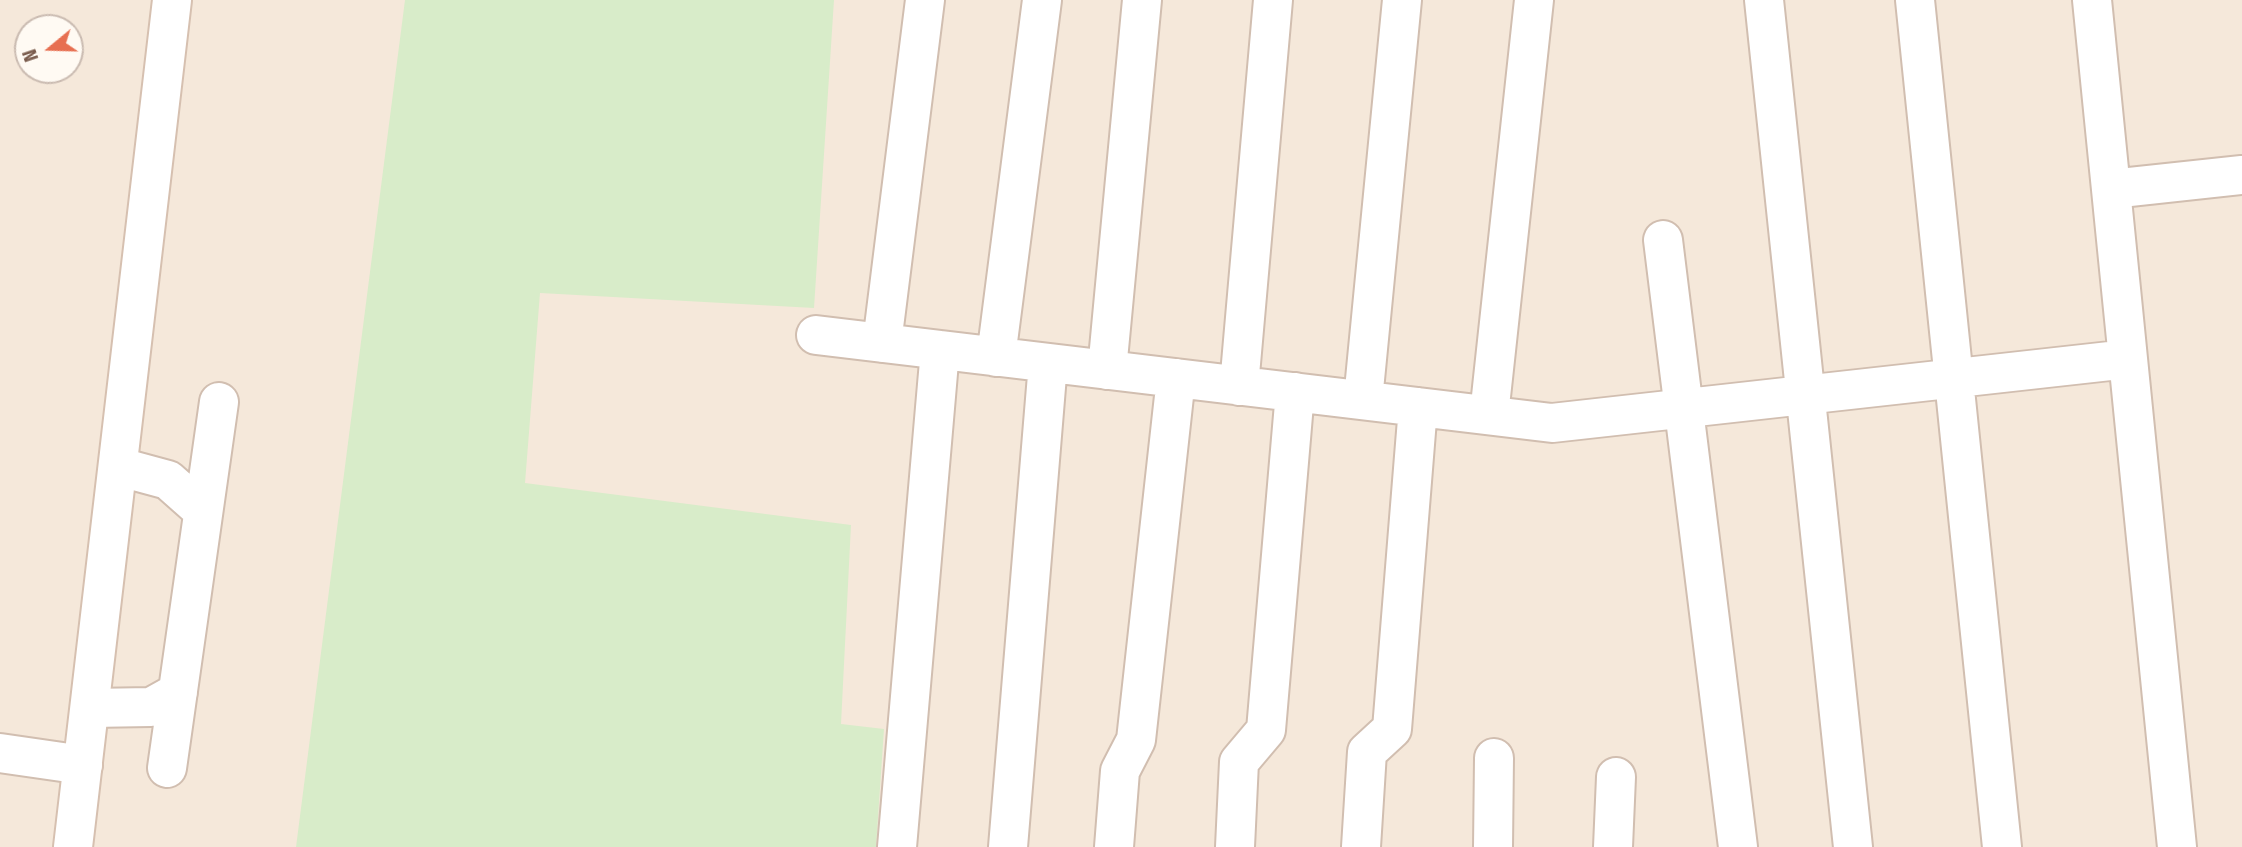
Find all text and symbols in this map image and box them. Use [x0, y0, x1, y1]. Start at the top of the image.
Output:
north arrow [14, 14, 84, 84]
text: N [18, 46, 43, 64]

